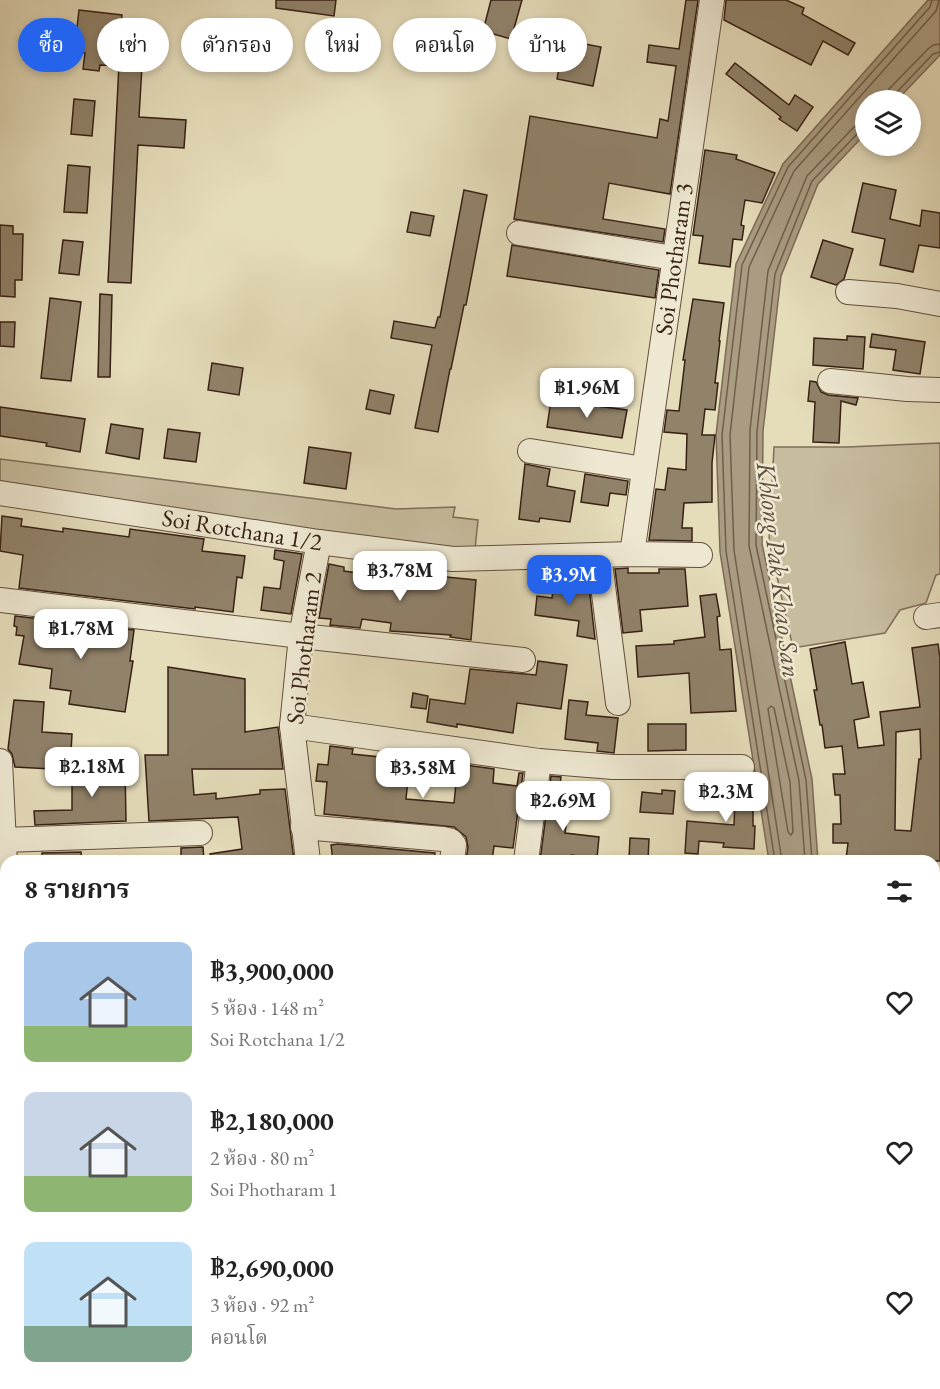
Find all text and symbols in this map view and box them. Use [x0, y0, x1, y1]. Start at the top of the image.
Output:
chip: ซื้อ [18, 18, 85, 72]
chip: เช่า [97, 18, 169, 72]
chip: ตัวกรอง [181, 18, 293, 72]
chip: ใหม่ [305, 18, 381, 72]
chip: คอนโด [393, 18, 496, 72]
chip: บ้าน [508, 18, 587, 72]
map controls [855, 90, 921, 156]
button: layers [855, 90, 921, 156]
street label: Soi Photharam 3 [647, 181, 700, 337]
pin: ฿1.96M [538, 368, 636, 419]
text: ฿1.96M [554, 374, 620, 400]
water label: Khlong Pak Khao San [749, 459, 809, 680]
street label: Soi Rotchana 1/2 [160, 502, 325, 558]
pin: ฿3.78M [351, 551, 449, 602]
pin: ฿3.9M [527, 555, 611, 606]
text: ฿3.78M [367, 557, 433, 583]
text: ฿3.9M [541, 561, 597, 587]
street label: Soi Photharam 2 [279, 570, 328, 726]
pin: ฿1.78M [32, 609, 130, 660]
text: ฿1.78M [48, 615, 114, 641]
pin: ฿2.18M [43, 747, 141, 798]
pin: ฿3.58M [374, 748, 472, 799]
text: ฿2.18M [59, 753, 125, 779]
text: ฿3.58M [390, 754, 456, 780]
pin: ฿2.3M [684, 772, 768, 823]
text: ฿2.3M [698, 778, 754, 804]
pin: ฿2.69M [514, 781, 612, 832]
text: ฿2.69M [530, 787, 596, 813]
text: 8 รายการ [24, 872, 130, 906]
icon: filters [883, 875, 916, 908]
text: ฿3,900,000 [210, 954, 334, 988]
icon: home [72, 966, 144, 1038]
icon: heart [883, 986, 916, 1019]
text: 5 ห้อง · 148 m² [210, 995, 324, 1021]
text: Soi Rotchana 1/2 [210, 1026, 345, 1052]
text: ฿2,180,000 [210, 1104, 334, 1138]
icon: home [72, 1116, 144, 1188]
icon: heart [883, 1136, 916, 1169]
text: 2 ห้อง · 80 m² [210, 1145, 315, 1171]
text: Soi Photharam 1 [210, 1176, 338, 1202]
text: ฿2,690,000 [210, 1251, 334, 1285]
icon: home [72, 1266, 144, 1338]
icon: heart [883, 1286, 916, 1319]
text: 3 ห้อง · 92 m² [210, 1292, 315, 1318]
text: คอนโด [210, 1324, 268, 1350]

